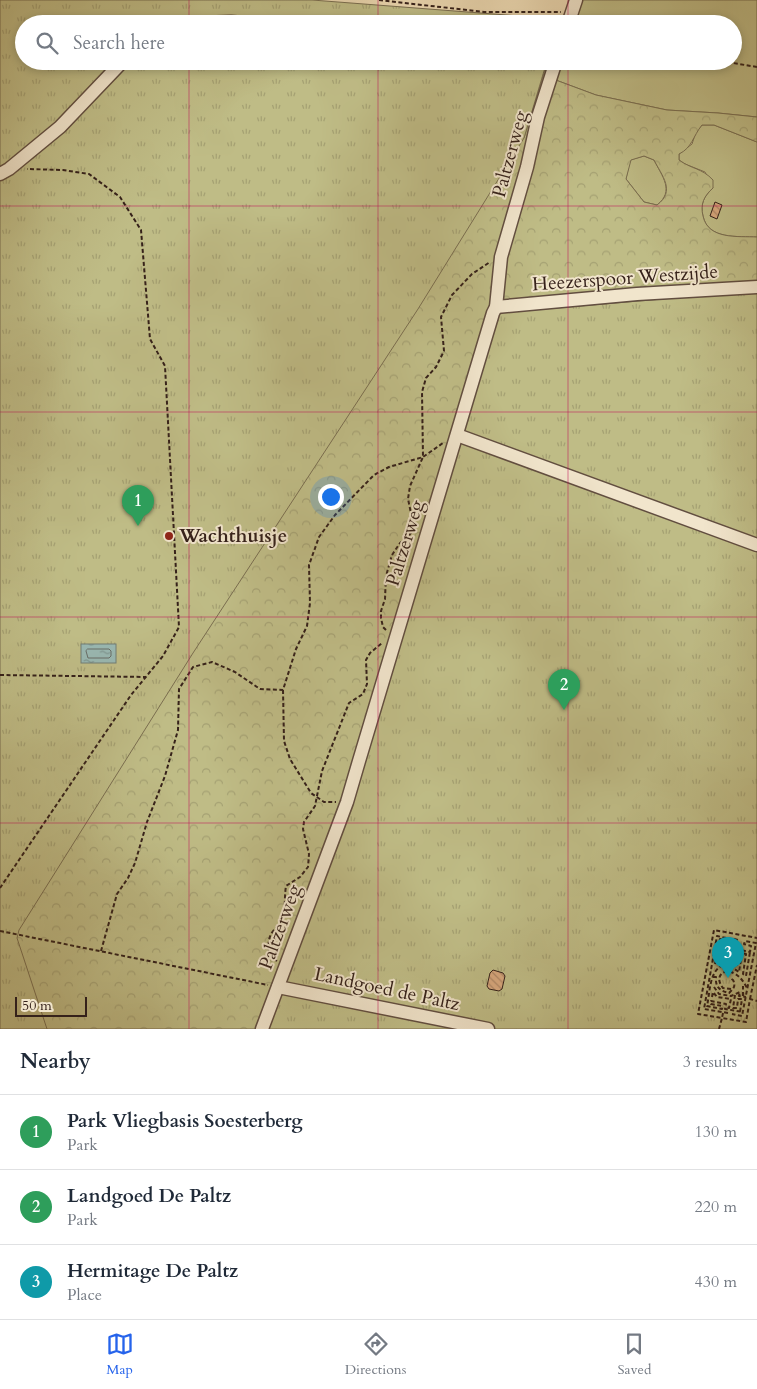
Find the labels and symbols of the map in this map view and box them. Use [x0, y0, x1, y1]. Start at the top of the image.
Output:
street label: Paltzerweg [486, 107, 534, 200]
street label: Heezerspoor Westzijde [531, 259, 719, 297]
your location [318, 484, 344, 510]
pin: 1 [122, 485, 154, 526]
street label: Paltzerweg [380, 496, 431, 589]
place label: Wachthuisje [178, 523, 287, 549]
marker: Wachthuisje [163, 530, 175, 542]
pin: 2 [548, 669, 580, 710]
street label: Paltzerweg [253, 880, 308, 973]
pin: 3 [712, 937, 744, 978]
street label: Landgoed de Paltz [312, 961, 463, 1017]
scale bar [15, 994, 88, 1017]

